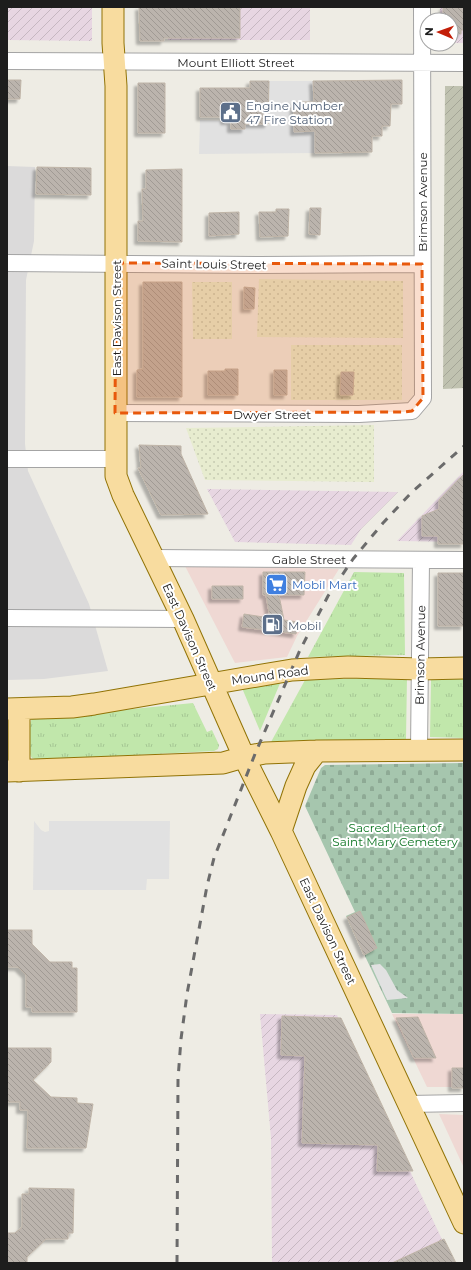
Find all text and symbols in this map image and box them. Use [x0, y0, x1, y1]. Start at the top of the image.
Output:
north arrow [419, 12, 459, 52]
text: N [422, 27, 436, 36]
street label: Mount Elliott Street [177, 55, 295, 70]
place label: Engine Number 47 Fire Station [246, 98, 343, 127]
public building icon: Engine Number 47 Fire Station [218, 99, 244, 125]
street label: Brimson Avenue [415, 152, 430, 252]
street label: Saint Louis Street [161, 256, 267, 272]
street label: East Davison Street [109, 260, 124, 376]
street label: Dwyer Street [233, 407, 311, 422]
street label: Gable Street [272, 552, 346, 567]
supermarket icon: Mobil Mart [263, 571, 289, 597]
place label: Mobil Mart [292, 577, 357, 592]
street label: East Davison Street [159, 581, 221, 693]
street label: Brimson Avenue [412, 605, 428, 705]
fuel station icon: Mobil [260, 612, 286, 638]
place label: Mobil [288, 618, 322, 633]
street label: Mound Road [230, 662, 310, 688]
park label: Sacred Heart of Saint Mary Cemetery [332, 820, 458, 849]
street label: East Davison Street [297, 875, 359, 987]

